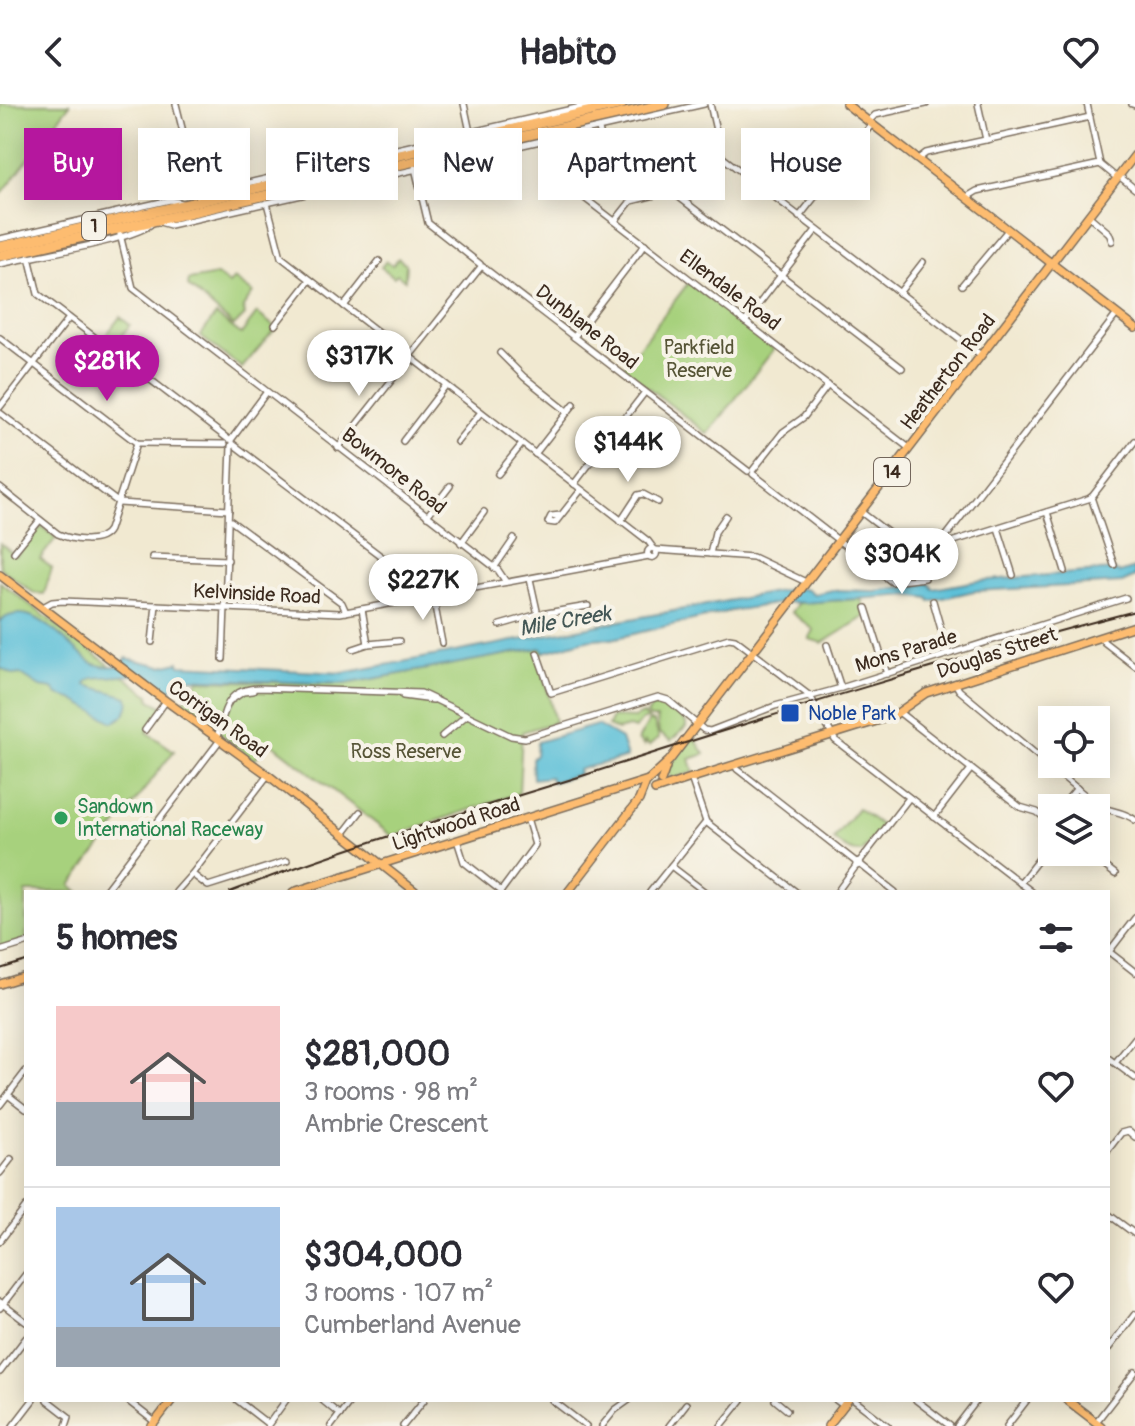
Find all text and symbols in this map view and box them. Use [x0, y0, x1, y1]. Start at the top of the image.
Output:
icon: back [32, 30, 76, 74]
text: Habito [519, 30, 616, 75]
icon: heart [1059, 30, 1103, 74]
chip: Buy [24, 128, 122, 200]
chip: Rent [138, 128, 250, 200]
chip: Filters [266, 128, 398, 200]
chip: New [414, 128, 522, 200]
chip: Apartment [538, 128, 725, 200]
chip: House [741, 128, 870, 200]
road number: 1 [82, 212, 106, 240]
street label: Ellendale Road [674, 244, 786, 336]
street label: Dunblane Road [531, 279, 643, 375]
street label: Heatherton Road [895, 309, 1001, 435]
pin: $317K [303, 330, 415, 398]
pin: $281K [51, 335, 163, 403]
park label: Parkfield Reserve [663, 335, 735, 383]
text: $317K [325, 340, 393, 372]
text: $281K [73, 345, 141, 377]
pin: $144K [572, 416, 684, 484]
street label: Bowmore Road [337, 422, 451, 520]
text: $144K [593, 426, 663, 458]
road number: 14 [874, 458, 910, 486]
pin: $304K [846, 528, 958, 596]
text: $304K [863, 538, 941, 570]
pin: $227K [367, 554, 479, 622]
text: $227K [387, 564, 459, 596]
street label: Kelvinside Road [192, 578, 322, 610]
water label: Mile Creek [517, 599, 615, 643]
street label: Douglas Street [934, 622, 1061, 684]
street label: Mons Parade [852, 624, 960, 678]
street label: Corrigan Road [163, 675, 273, 763]
place label: Noble Park [808, 701, 897, 726]
marker: Noble Park [779, 702, 801, 724]
map controls [1038, 706, 1110, 866]
button: locate [1038, 706, 1110, 778]
park label: Ross Reserve [351, 739, 462, 764]
street label: Lightwood Road [389, 792, 523, 856]
place label: Sandown International Raceway [77, 794, 263, 842]
button: layers [1038, 794, 1110, 866]
marker: Sandown International Raceway [52, 809, 70, 827]
icon: filters [1034, 916, 1078, 960]
text: 5 homes [56, 917, 177, 960]
text: $281,000 [304, 1033, 450, 1076]
icon: home [120, 1038, 216, 1134]
icon: heart [1034, 1064, 1078, 1108]
text: 3 rooms · 98 m² [304, 1076, 478, 1108]
text: Ambrie Crescent [304, 1108, 488, 1140]
text: $304,000 [304, 1234, 463, 1277]
icon: home [120, 1239, 216, 1335]
icon: heart [1034, 1265, 1078, 1309]
text: 3 rooms · 107 m² [304, 1277, 493, 1309]
text: Cumberland Avenue [304, 1309, 521, 1341]

